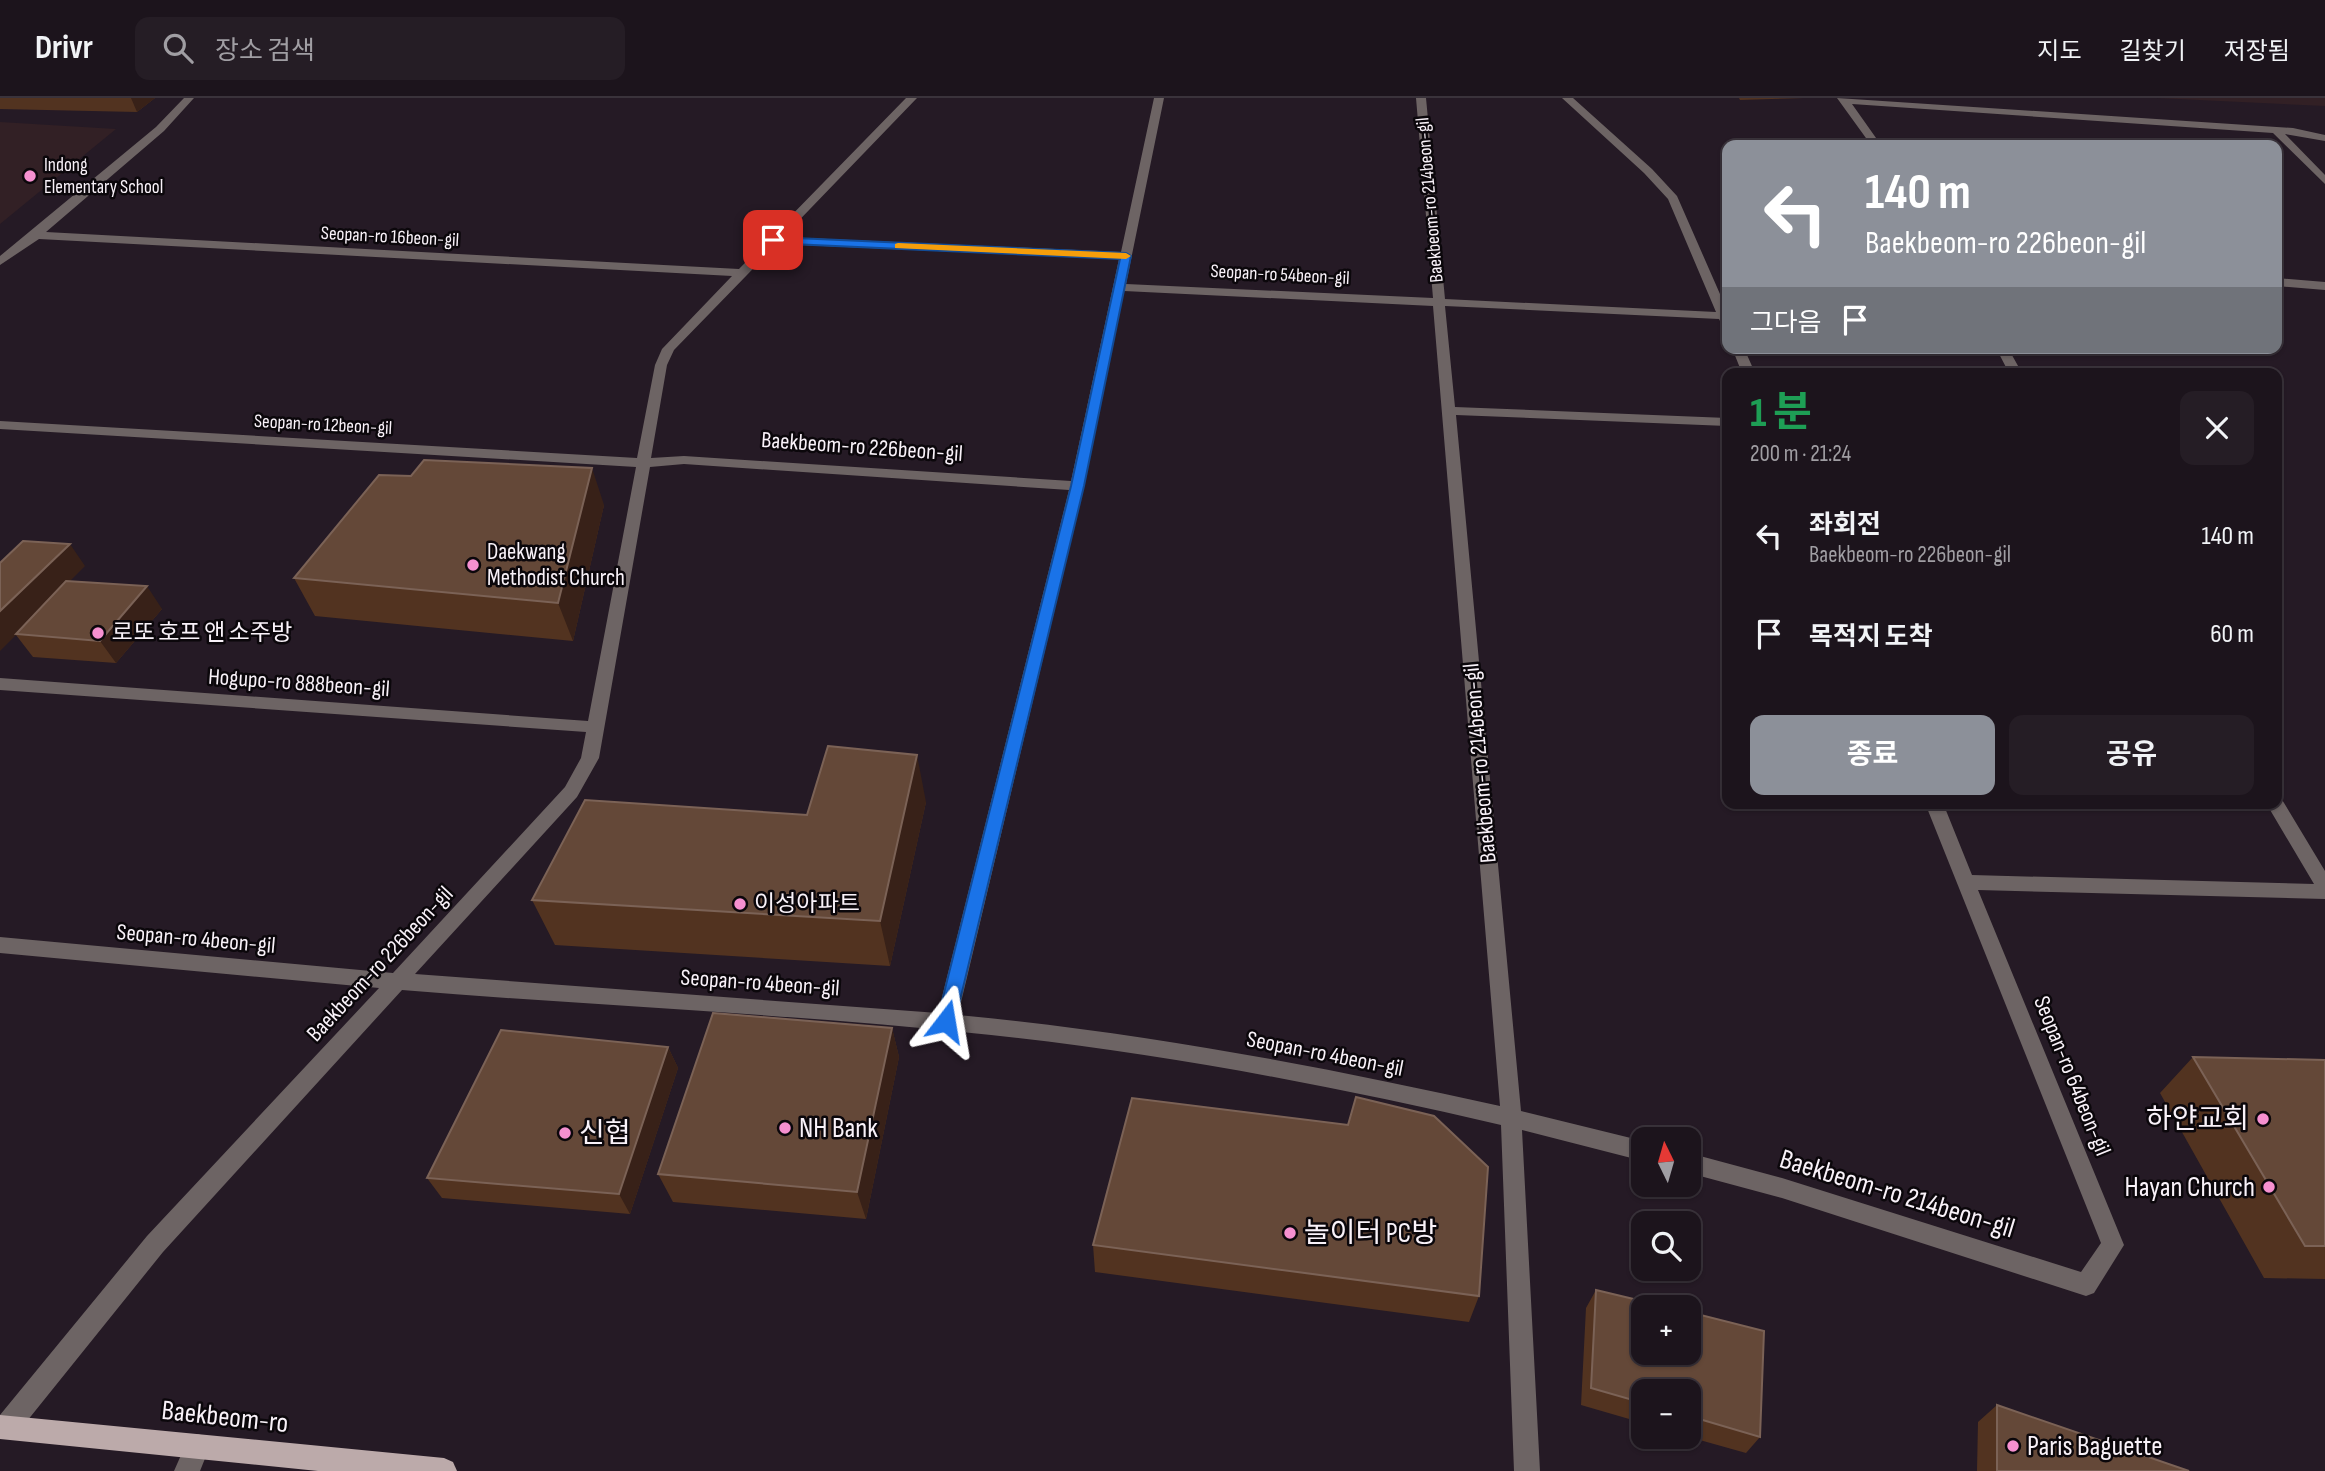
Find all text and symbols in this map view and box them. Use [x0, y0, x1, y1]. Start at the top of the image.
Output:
search box [135, 17, 625, 80]
text: Drivr [35, 28, 93, 68]
icon: search [159, 29, 197, 67]
text: 장소 검색 [215, 36, 315, 67]
text: 지도 [2037, 37, 2082, 66]
text: 길찾기 [2120, 37, 2186, 66]
text: 저장됨 [2224, 37, 2290, 66]
street label: Baekbeom-ro 214beon-gil [1411, 117, 1449, 283]
place label: Indong Elementary School [44, 154, 163, 199]
text: 140 m [1865, 164, 1971, 223]
marker: Indong Elementary School [22, 168, 38, 184]
icon: left [1750, 168, 1841, 259]
pin [743, 210, 803, 270]
icon: arrive [754, 221, 792, 259]
street label: Seopan-ro 16beon-gil [320, 222, 460, 252]
text: Baekbeom-ro 226beon-gil [1865, 224, 2146, 263]
street label: Seopan-ro 54beon-gil [1210, 260, 1350, 290]
icon: arrive [1836, 301, 1874, 339]
text: 그다음 [1750, 308, 1822, 339]
text: 1 분 [1750, 388, 1812, 439]
button: close [2180, 391, 2254, 465]
street label: Seopan-ro 12beon-gil [253, 410, 393, 440]
street label: Baekbeom-ro 226beon-gil [760, 426, 964, 468]
text: 200 m · 21:24 [1750, 440, 1851, 468]
text: 좌회전 [1809, 510, 1881, 541]
icon: left [1750, 517, 1788, 555]
text: 140 m [2202, 521, 2254, 552]
place label: Daekwang Methodist Church [487, 538, 625, 592]
text: Baekbeom-ro 226beon-gil [1809, 541, 2011, 569]
marker: Daekwang Methodist Church [465, 557, 481, 573]
icon: arrive [1750, 615, 1788, 653]
place label: 로또 호프 앤 소주방 [112, 619, 292, 647]
text: 60 m [2210, 619, 2254, 650]
text: 목적지 도착 [1809, 622, 1933, 653]
marker: 로또 호프 앤 소주방 [90, 625, 106, 641]
street label: Baekbeom-ro 214beon-gil [1457, 662, 1503, 864]
street label: Hogupo-ro 888beon-gil [207, 663, 391, 703]
button: 종료 [1750, 715, 1995, 795]
button: 공유 [2009, 715, 2254, 795]
street label: Baekbeom-ro 226beon-gil [301, 881, 459, 1047]
place label: 이성아파트 [754, 890, 860, 918]
marker: 이성아파트 [732, 896, 748, 912]
street label: Seopan-ro 4beon-gil [115, 918, 277, 960]
street label: Seopan-ro 4beon-gil [680, 963, 840, 1003]
position arrow [909, 984, 983, 1058]
street label: Seopan-ro 64beon-gil [2027, 992, 2117, 1160]
street label: Seopan-ro 4beon-gil [1244, 1025, 1406, 1083]
place label: 하얀교회 [2146, 1103, 2249, 1136]
marker: 하얀교회 [2255, 1111, 2271, 1127]
place label: NH Bank [799, 1112, 878, 1145]
place label: 신협 [579, 1117, 631, 1150]
marker: NH Bank [777, 1120, 793, 1136]
marker: 신협 [557, 1125, 573, 1141]
north arrow [1631, 1127, 1701, 1197]
map controls [1631, 1127, 1701, 1449]
street label: Baekbeom-ro 214beon-gil [1776, 1143, 2018, 1245]
place label: Hayan Church [2125, 1171, 2255, 1204]
marker: Hayan Church [2261, 1179, 2277, 1195]
button: search [1631, 1211, 1701, 1281]
place label: 놀이터 PC방 [1304, 1217, 1437, 1250]
marker: 놀이터 PC방 [1282, 1225, 1298, 1241]
button: + [1631, 1295, 1701, 1365]
button: − [1631, 1379, 1701, 1449]
street label: Baekbeom-ro [160, 1394, 290, 1440]
place label: Paris Baguette [2027, 1430, 2162, 1463]
marker: Paris Baguette [2005, 1438, 2021, 1454]

